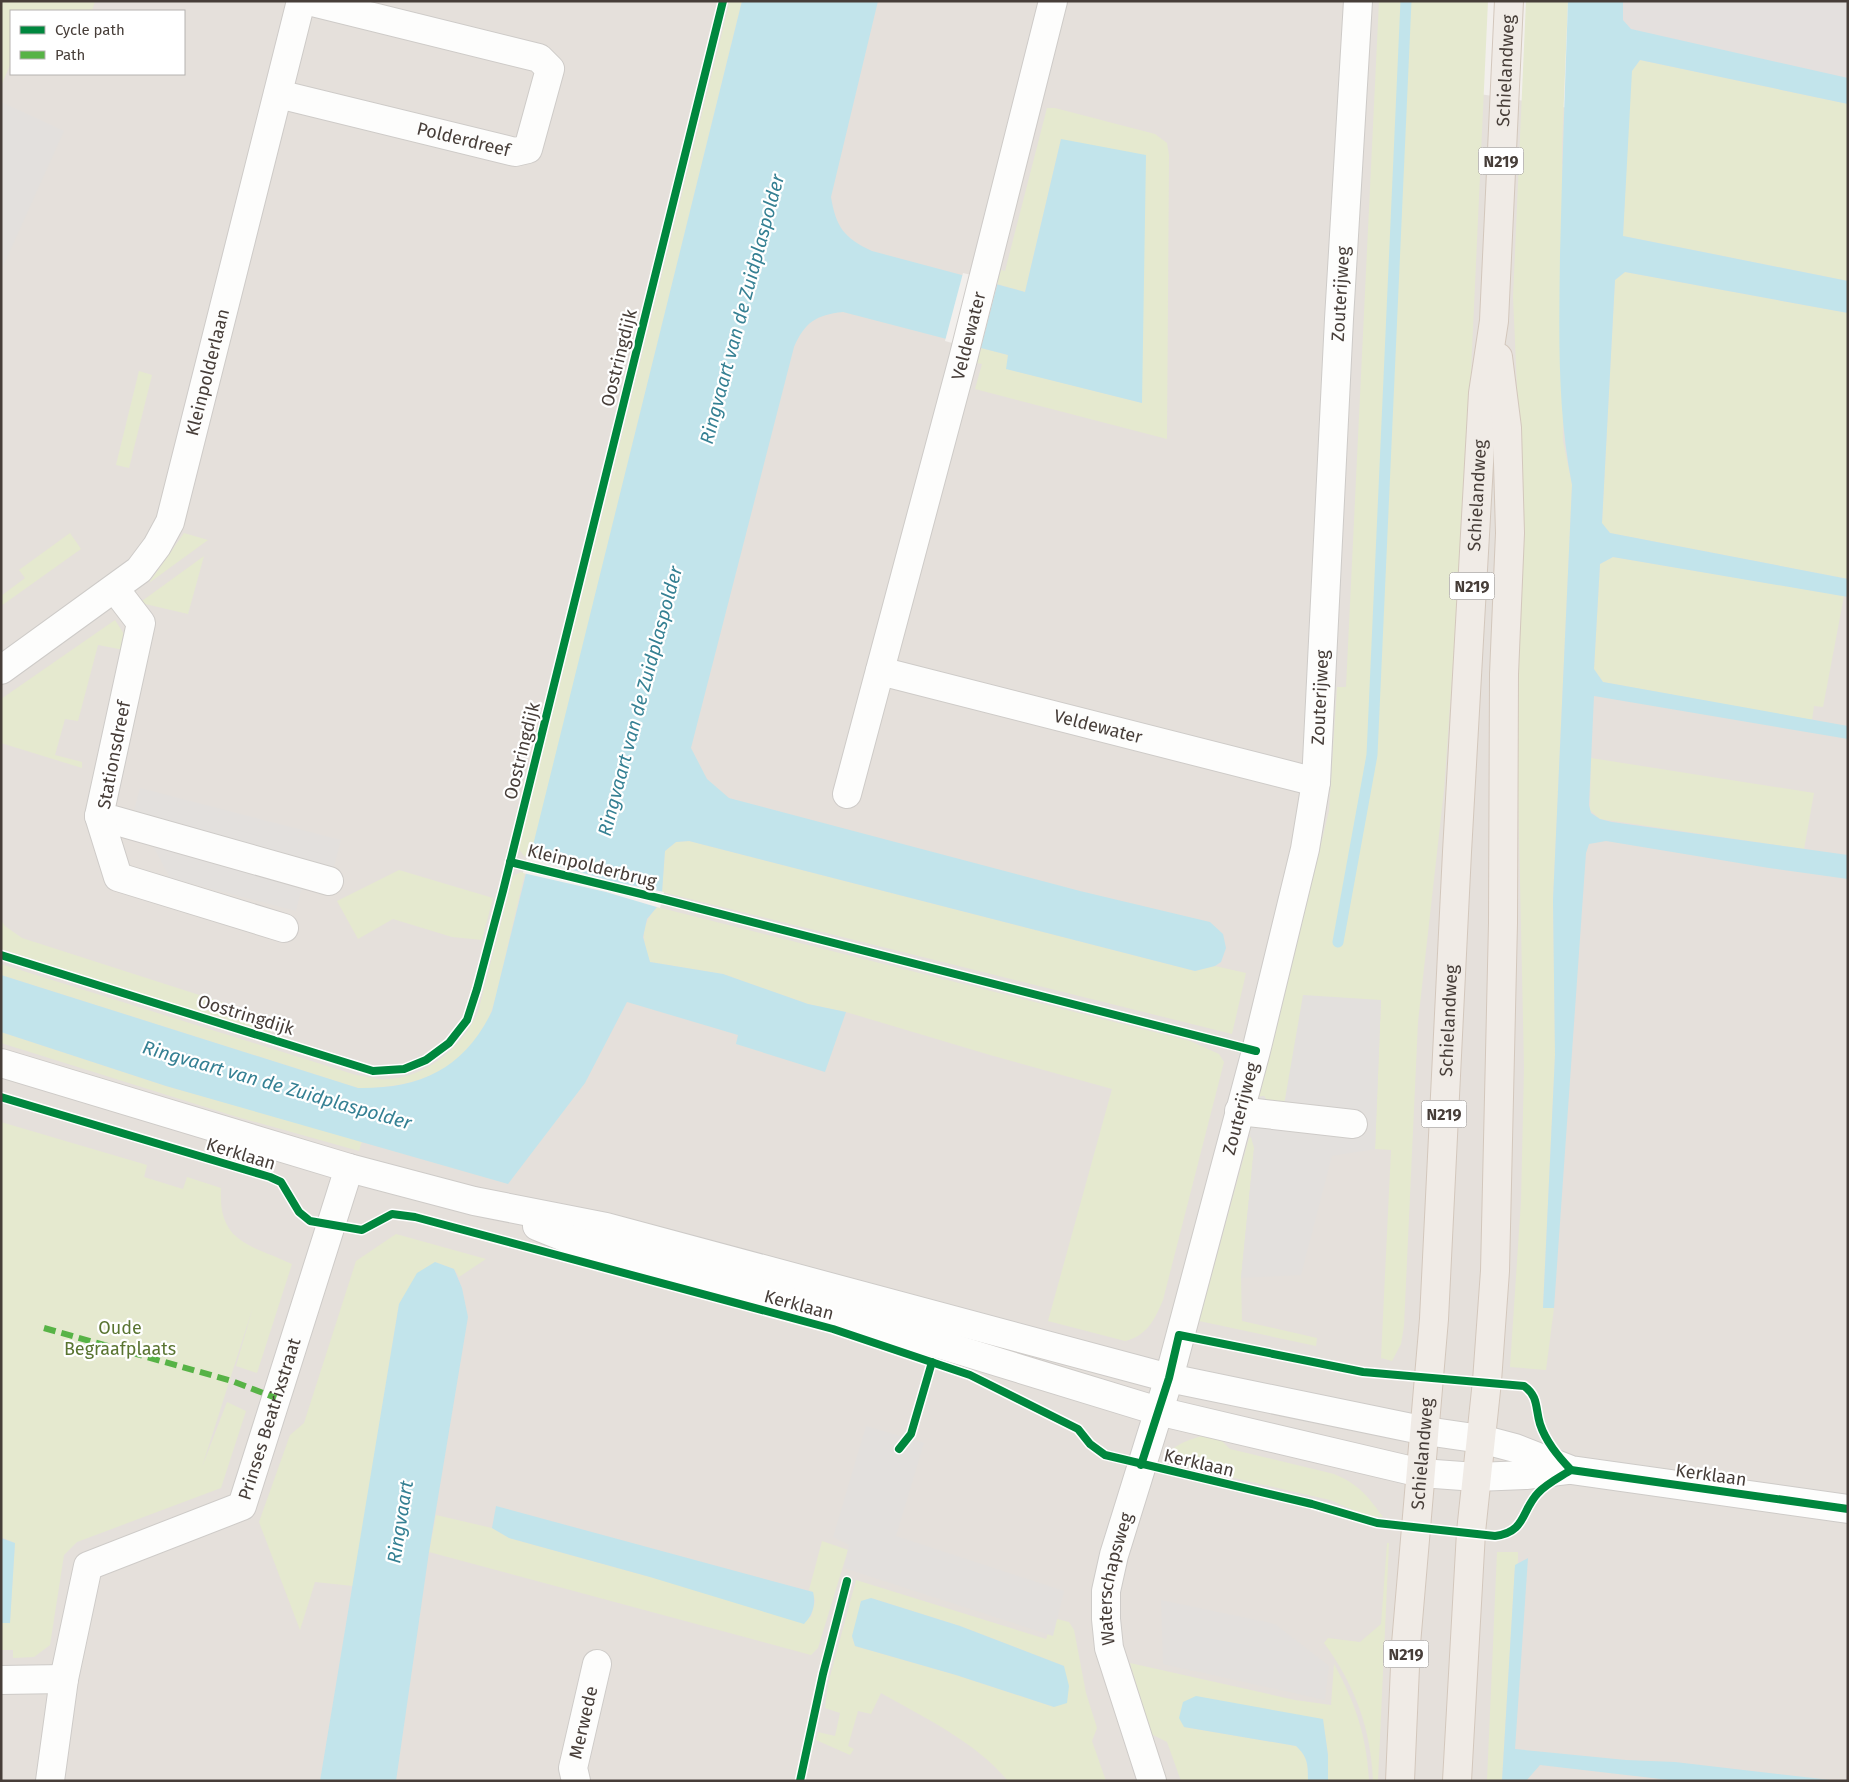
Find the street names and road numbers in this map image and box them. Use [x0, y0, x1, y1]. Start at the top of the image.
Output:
street label: Schielandweg [1492, 14, 1519, 127]
street label: Polderdreef [415, 117, 514, 162]
road number: N219 [1478, 148, 1524, 175]
street label: Zouterijweg [1327, 245, 1354, 342]
street label: Veldewater [947, 289, 991, 383]
street label: Kleinpolderlaan [181, 306, 234, 438]
street label: Oostringdijk [596, 306, 642, 409]
street label: Schielandweg [1463, 438, 1491, 552]
road number: N219 [1450, 572, 1494, 600]
street label: Zouterijweg [1307, 649, 1334, 745]
street label: Stationsdreef [93, 697, 136, 811]
street label: Oostringdijk [499, 699, 545, 802]
street label: Veldewater [1051, 705, 1145, 748]
street label: Kleinpolderbrug [525, 839, 660, 893]
street label: Schielandweg [1435, 963, 1462, 1077]
street label: Oostringdijk [195, 990, 298, 1040]
street label: Zouterijweg [1218, 1059, 1264, 1157]
road number: N219 [1422, 1100, 1466, 1128]
street label: Kerklaan [204, 1133, 278, 1175]
street label: Kerklaan [762, 1285, 836, 1325]
street label: Prinses Beatrixstraat [234, 1335, 306, 1503]
street label: Schielandweg [1407, 1396, 1438, 1511]
street label: Kerklaan [1162, 1444, 1236, 1482]
street label: Kerklaan [1674, 1459, 1748, 1491]
street label: Waterschapsweg [1095, 1509, 1138, 1647]
road number: N219 [1384, 1640, 1428, 1668]
street label: Merwede [564, 1684, 603, 1761]

